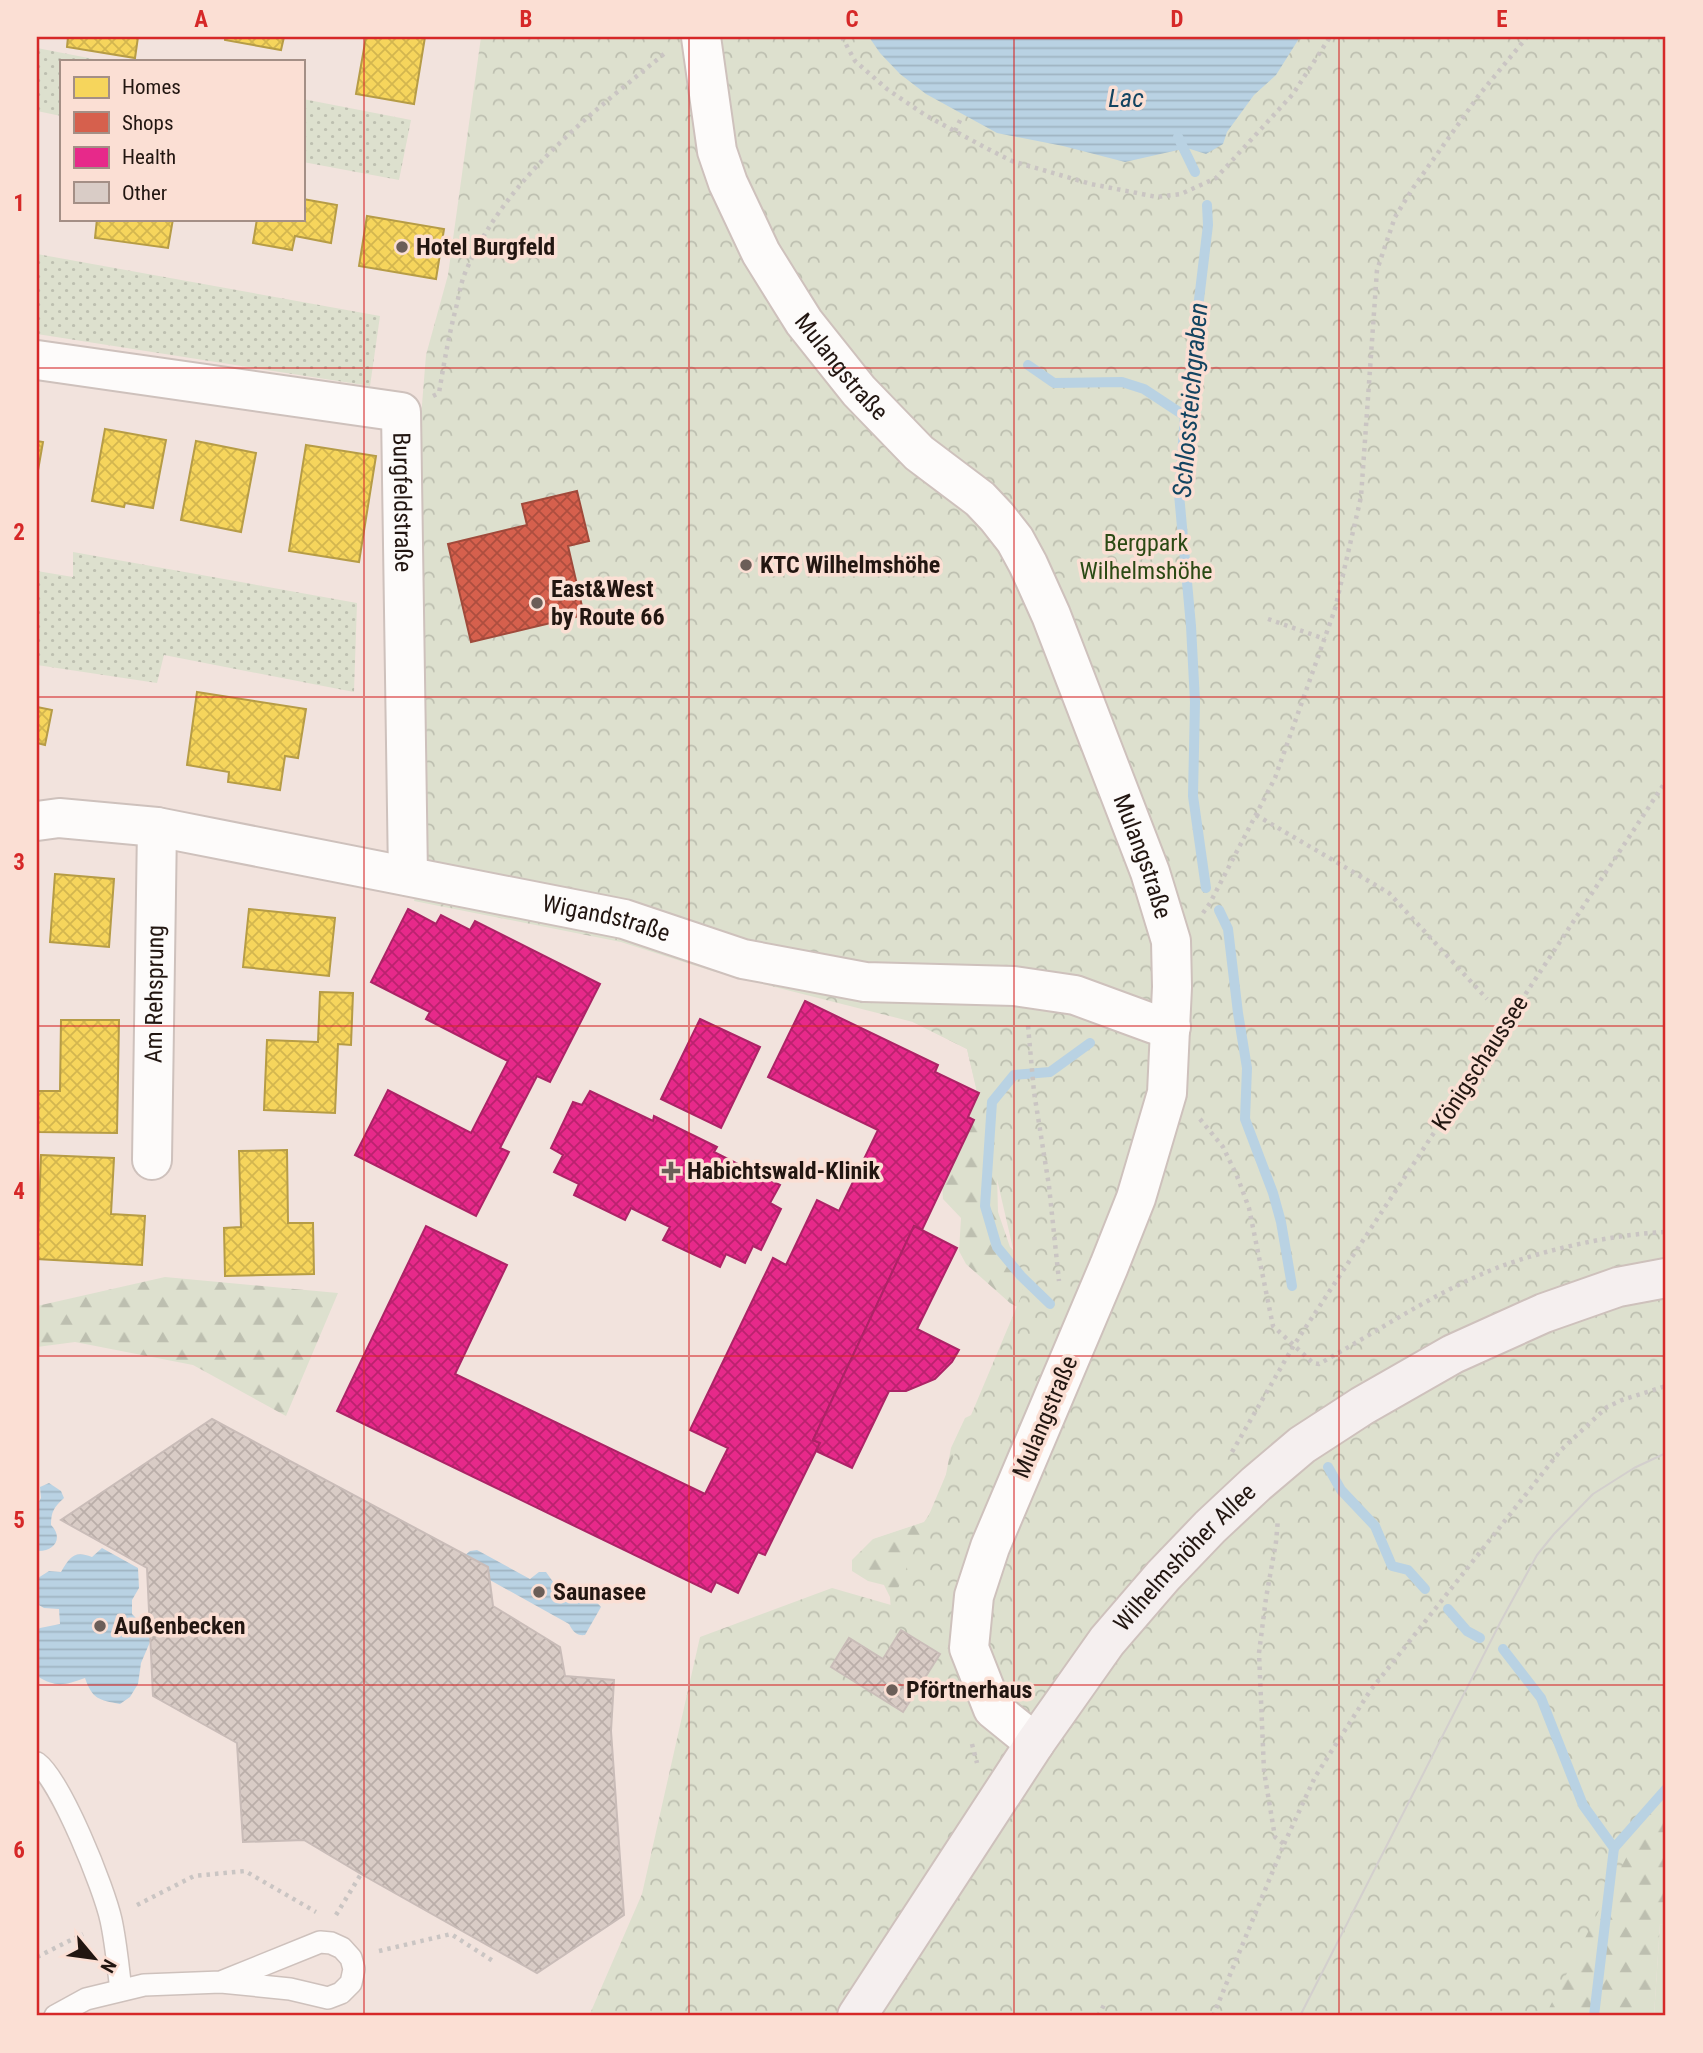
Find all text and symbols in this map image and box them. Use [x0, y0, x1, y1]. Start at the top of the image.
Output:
text: A [194, 6, 208, 33]
text: B [520, 6, 532, 33]
text: C [845, 6, 859, 33]
text: D [1171, 6, 1184, 33]
text: E [1496, 6, 1508, 33]
legend [60, 60, 304, 220]
text: Homes [122, 75, 181, 99]
water label: Lac [1108, 83, 1144, 113]
text: Shops [122, 111, 174, 135]
text: Health [122, 145, 176, 169]
text: Other [122, 181, 167, 205]
text: 1 [13, 190, 25, 217]
place label: Hotel Burgfeld [416, 233, 555, 261]
marker: Hotel Burgfeld [394, 239, 410, 255]
water label: Schlossteichgraben [1167, 301, 1213, 499]
street label: Mulangstraße [789, 308, 894, 426]
street label: Burgfeldstraße [387, 432, 417, 572]
text: 2 [13, 519, 25, 546]
park label: Bergpark Wilhelmshöhe [1079, 529, 1213, 585]
place label: KTC Wilhelmshöhe [760, 551, 940, 579]
marker: KTC Wilhelmshöhe [738, 557, 754, 573]
place label: East&West by Route 66 [551, 575, 665, 631]
marker: East&West by Route 66 [529, 595, 545, 611]
street label: Mulangstraße [1107, 790, 1177, 922]
text: 3 [13, 849, 25, 876]
street label: Wigandstraße [540, 889, 674, 948]
street label: Am Rehsprung [139, 925, 170, 1063]
street label: Königschaussee [1426, 990, 1534, 1136]
place label: Habichtswald-Klinik [687, 1157, 880, 1185]
marker: Habichtswald-Klinik [661, 1161, 681, 1181]
text: 4 [13, 1178, 25, 1205]
street label: Mulangstraße [1007, 1352, 1083, 1482]
street label: Wilhelmshöher Allee [1108, 1478, 1261, 1637]
text: 5 [13, 1507, 25, 1534]
place label: Saunasee [553, 1578, 646, 1606]
marker: Saunasee [531, 1584, 547, 1600]
place label: Außenbecken [114, 1612, 246, 1640]
marker: Außenbecken [92, 1618, 108, 1634]
place label: Pförtnerhaus [906, 1676, 1033, 1704]
marker: Pförtnerhaus [884, 1682, 900, 1698]
text: 6 [13, 1837, 25, 1864]
north arrow [60, 1924, 130, 1994]
text: N [96, 1955, 121, 1977]

